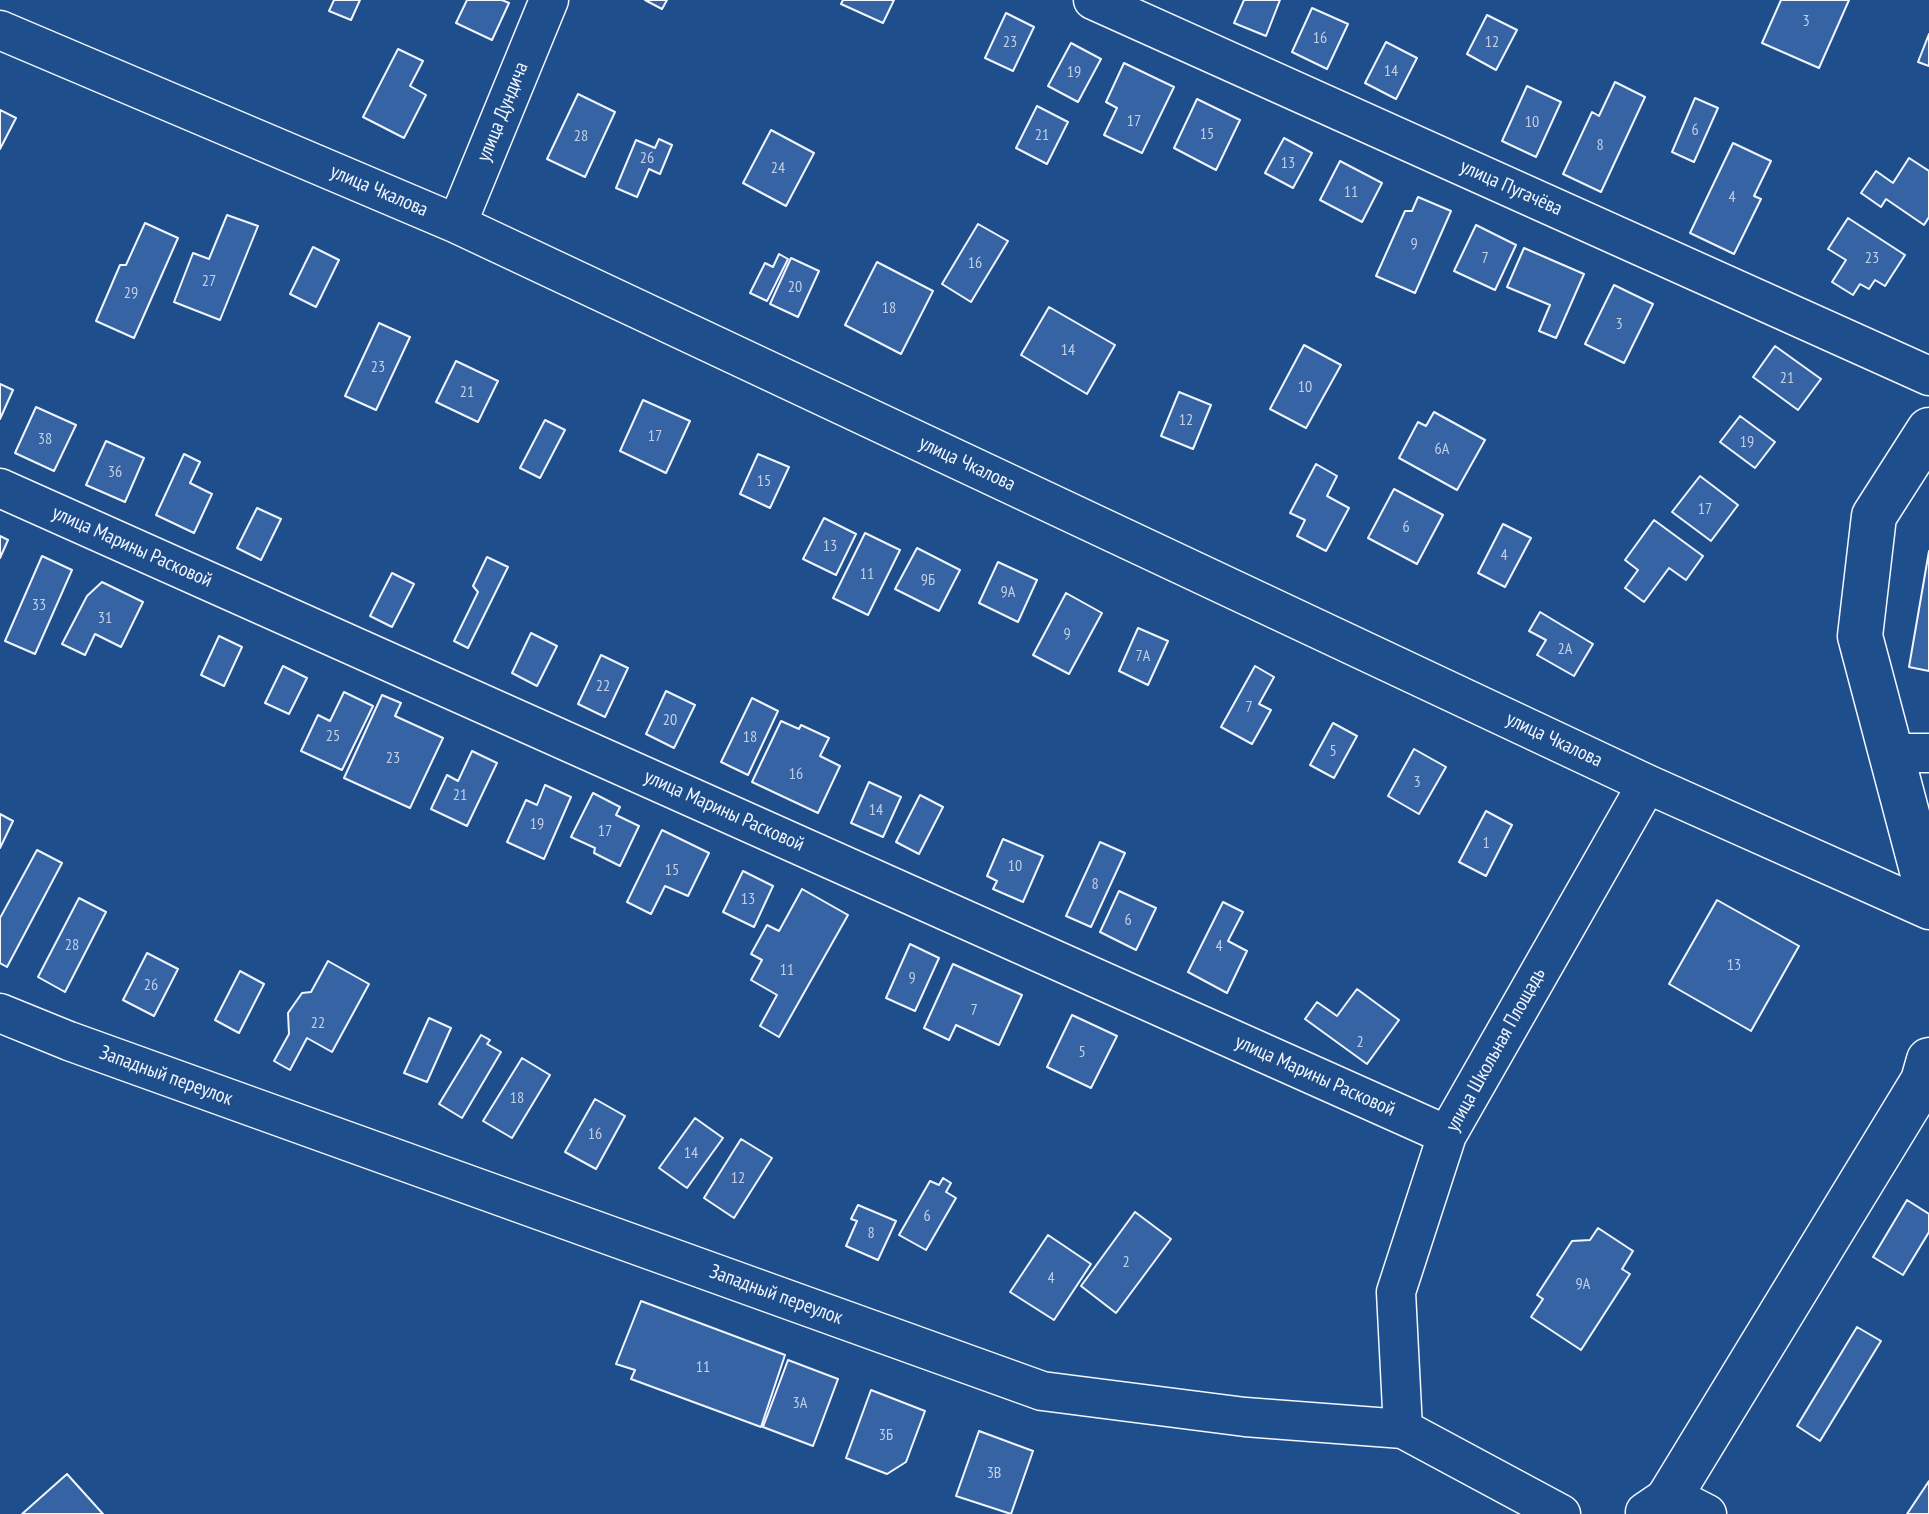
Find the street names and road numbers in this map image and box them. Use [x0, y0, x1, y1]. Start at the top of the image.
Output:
street label: улица Дундича [472, 59, 534, 165]
street label: улица Пугачёва [1456, 155, 1566, 221]
street label: улица Чкалова [327, 160, 431, 222]
street label: улица Чкалова [915, 431, 1019, 497]
street label: улица Марины Расковой [48, 501, 216, 593]
street label: улица Чкалова [1502, 707, 1606, 773]
street label: улица Марины Расковой [640, 765, 808, 857]
street label: улица Школьная Площадь [1441, 964, 1551, 1136]
street label: улица Марины Расковой [1231, 1030, 1399, 1122]
street label: Западный переулок [96, 1041, 236, 1111]
street label: Западный переулок [706, 1260, 846, 1330]

